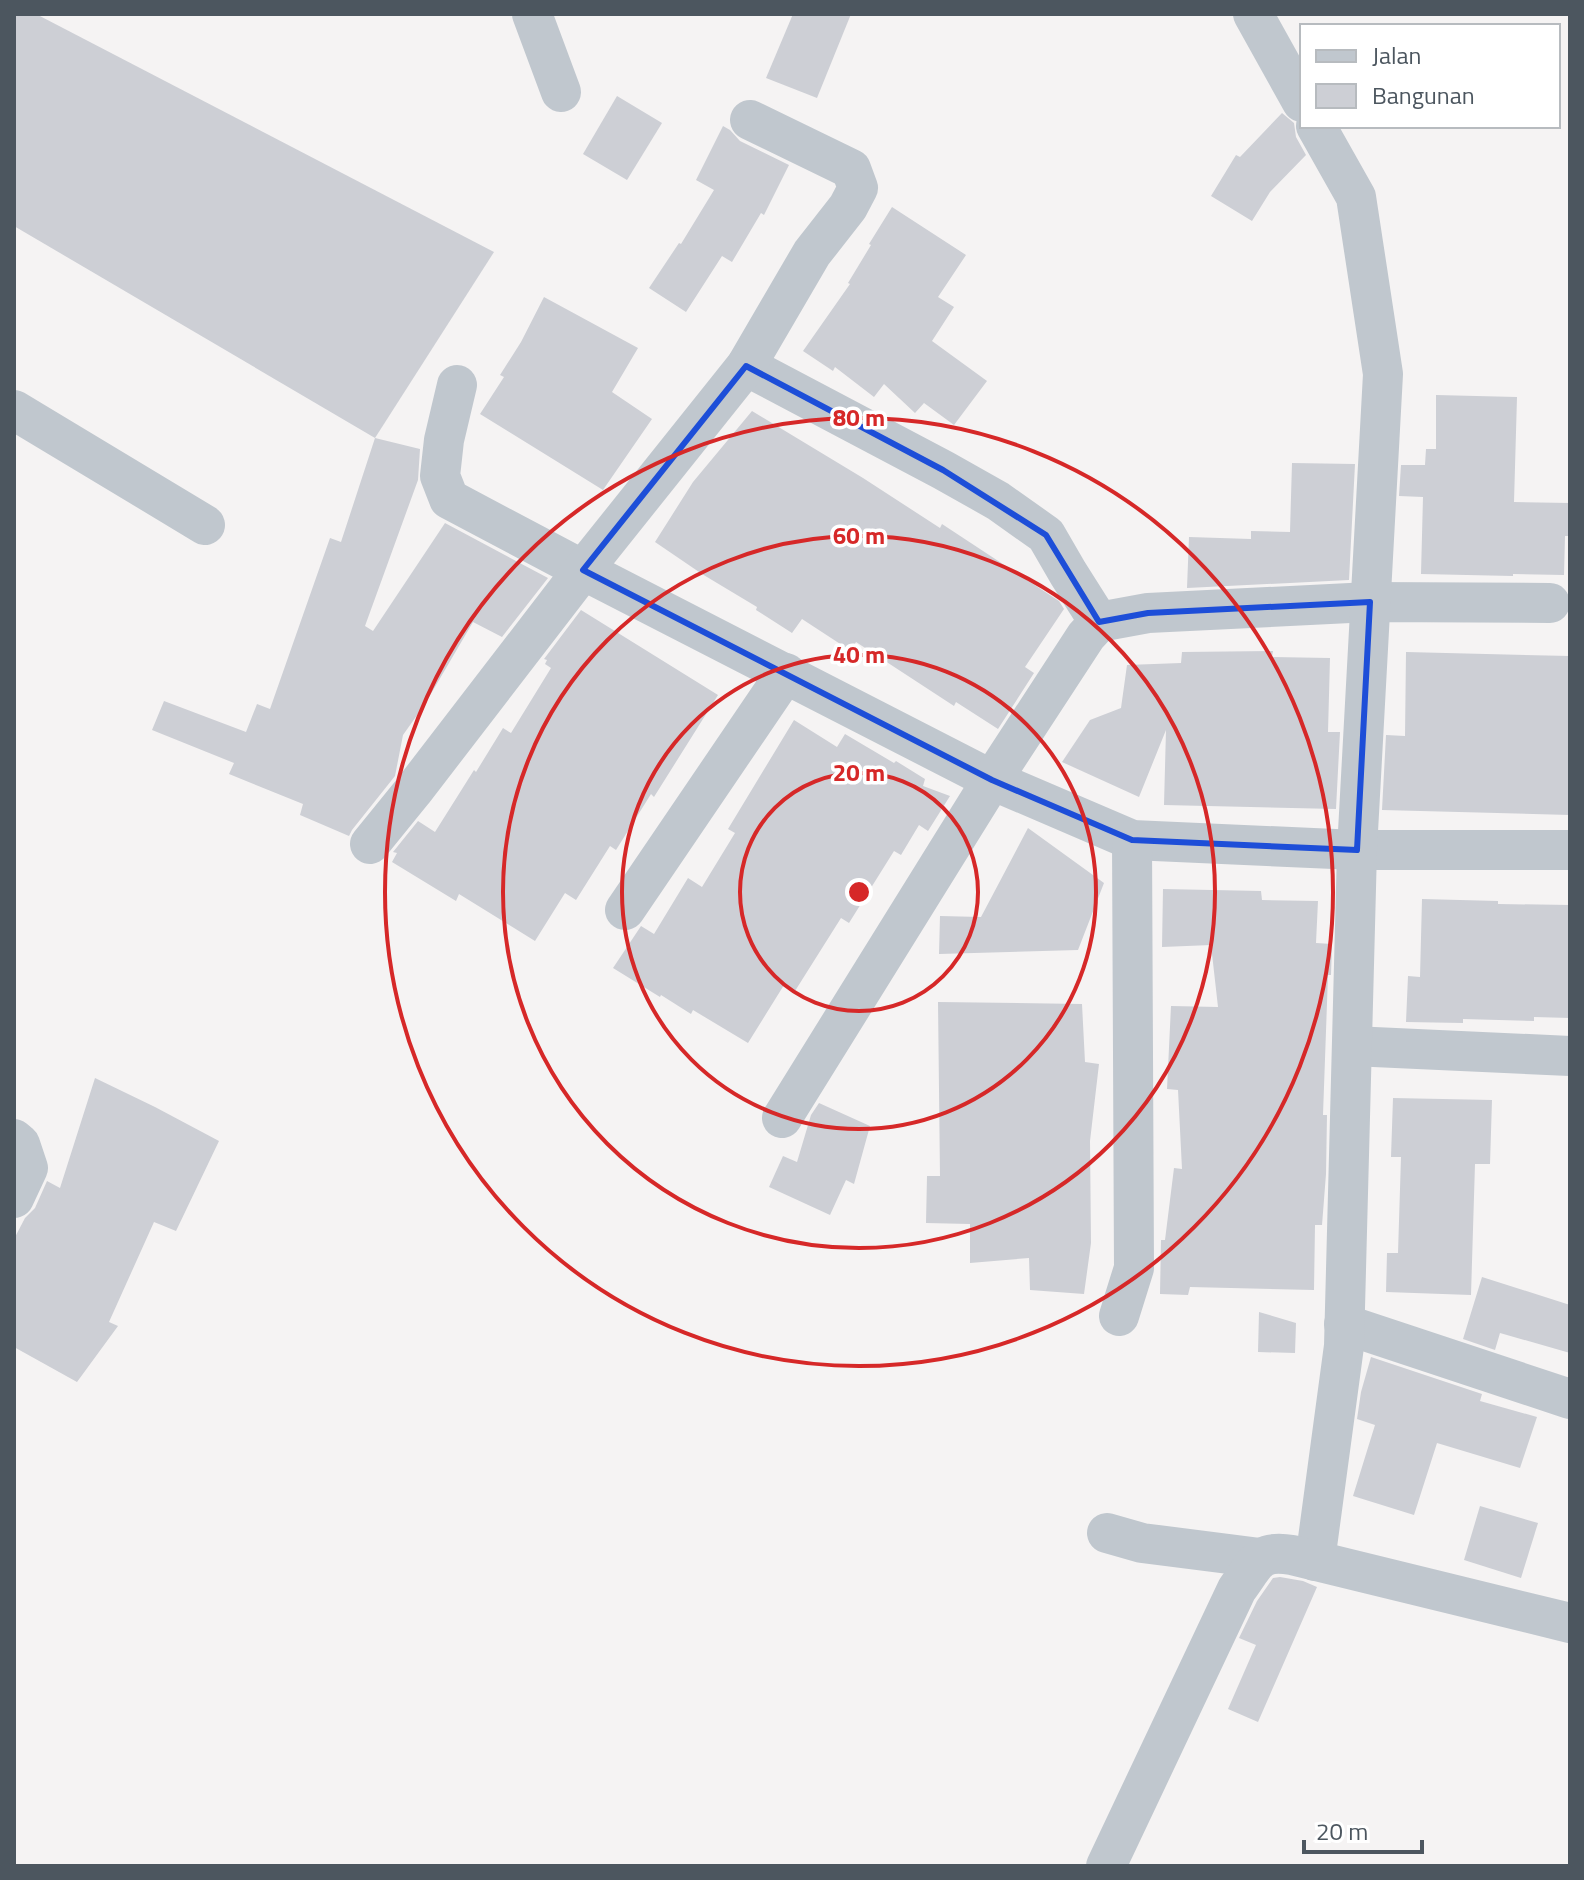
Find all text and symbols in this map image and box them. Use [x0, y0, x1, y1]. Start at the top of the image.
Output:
legend [1300, 24, 1560, 128]
text: Jalan [1372, 37, 1421, 73]
text: Bangunan [1372, 77, 1475, 113]
text: 80 m [833, 399, 885, 435]
text: 60 m [833, 517, 885, 553]
text: 40 m [833, 636, 885, 672]
text: 20 m [833, 754, 885, 790]
centre of rings [845, 878, 873, 906]
scale bar [1304, 1804, 1422, 1854]
text: 20 m [1316, 1813, 1368, 1849]

